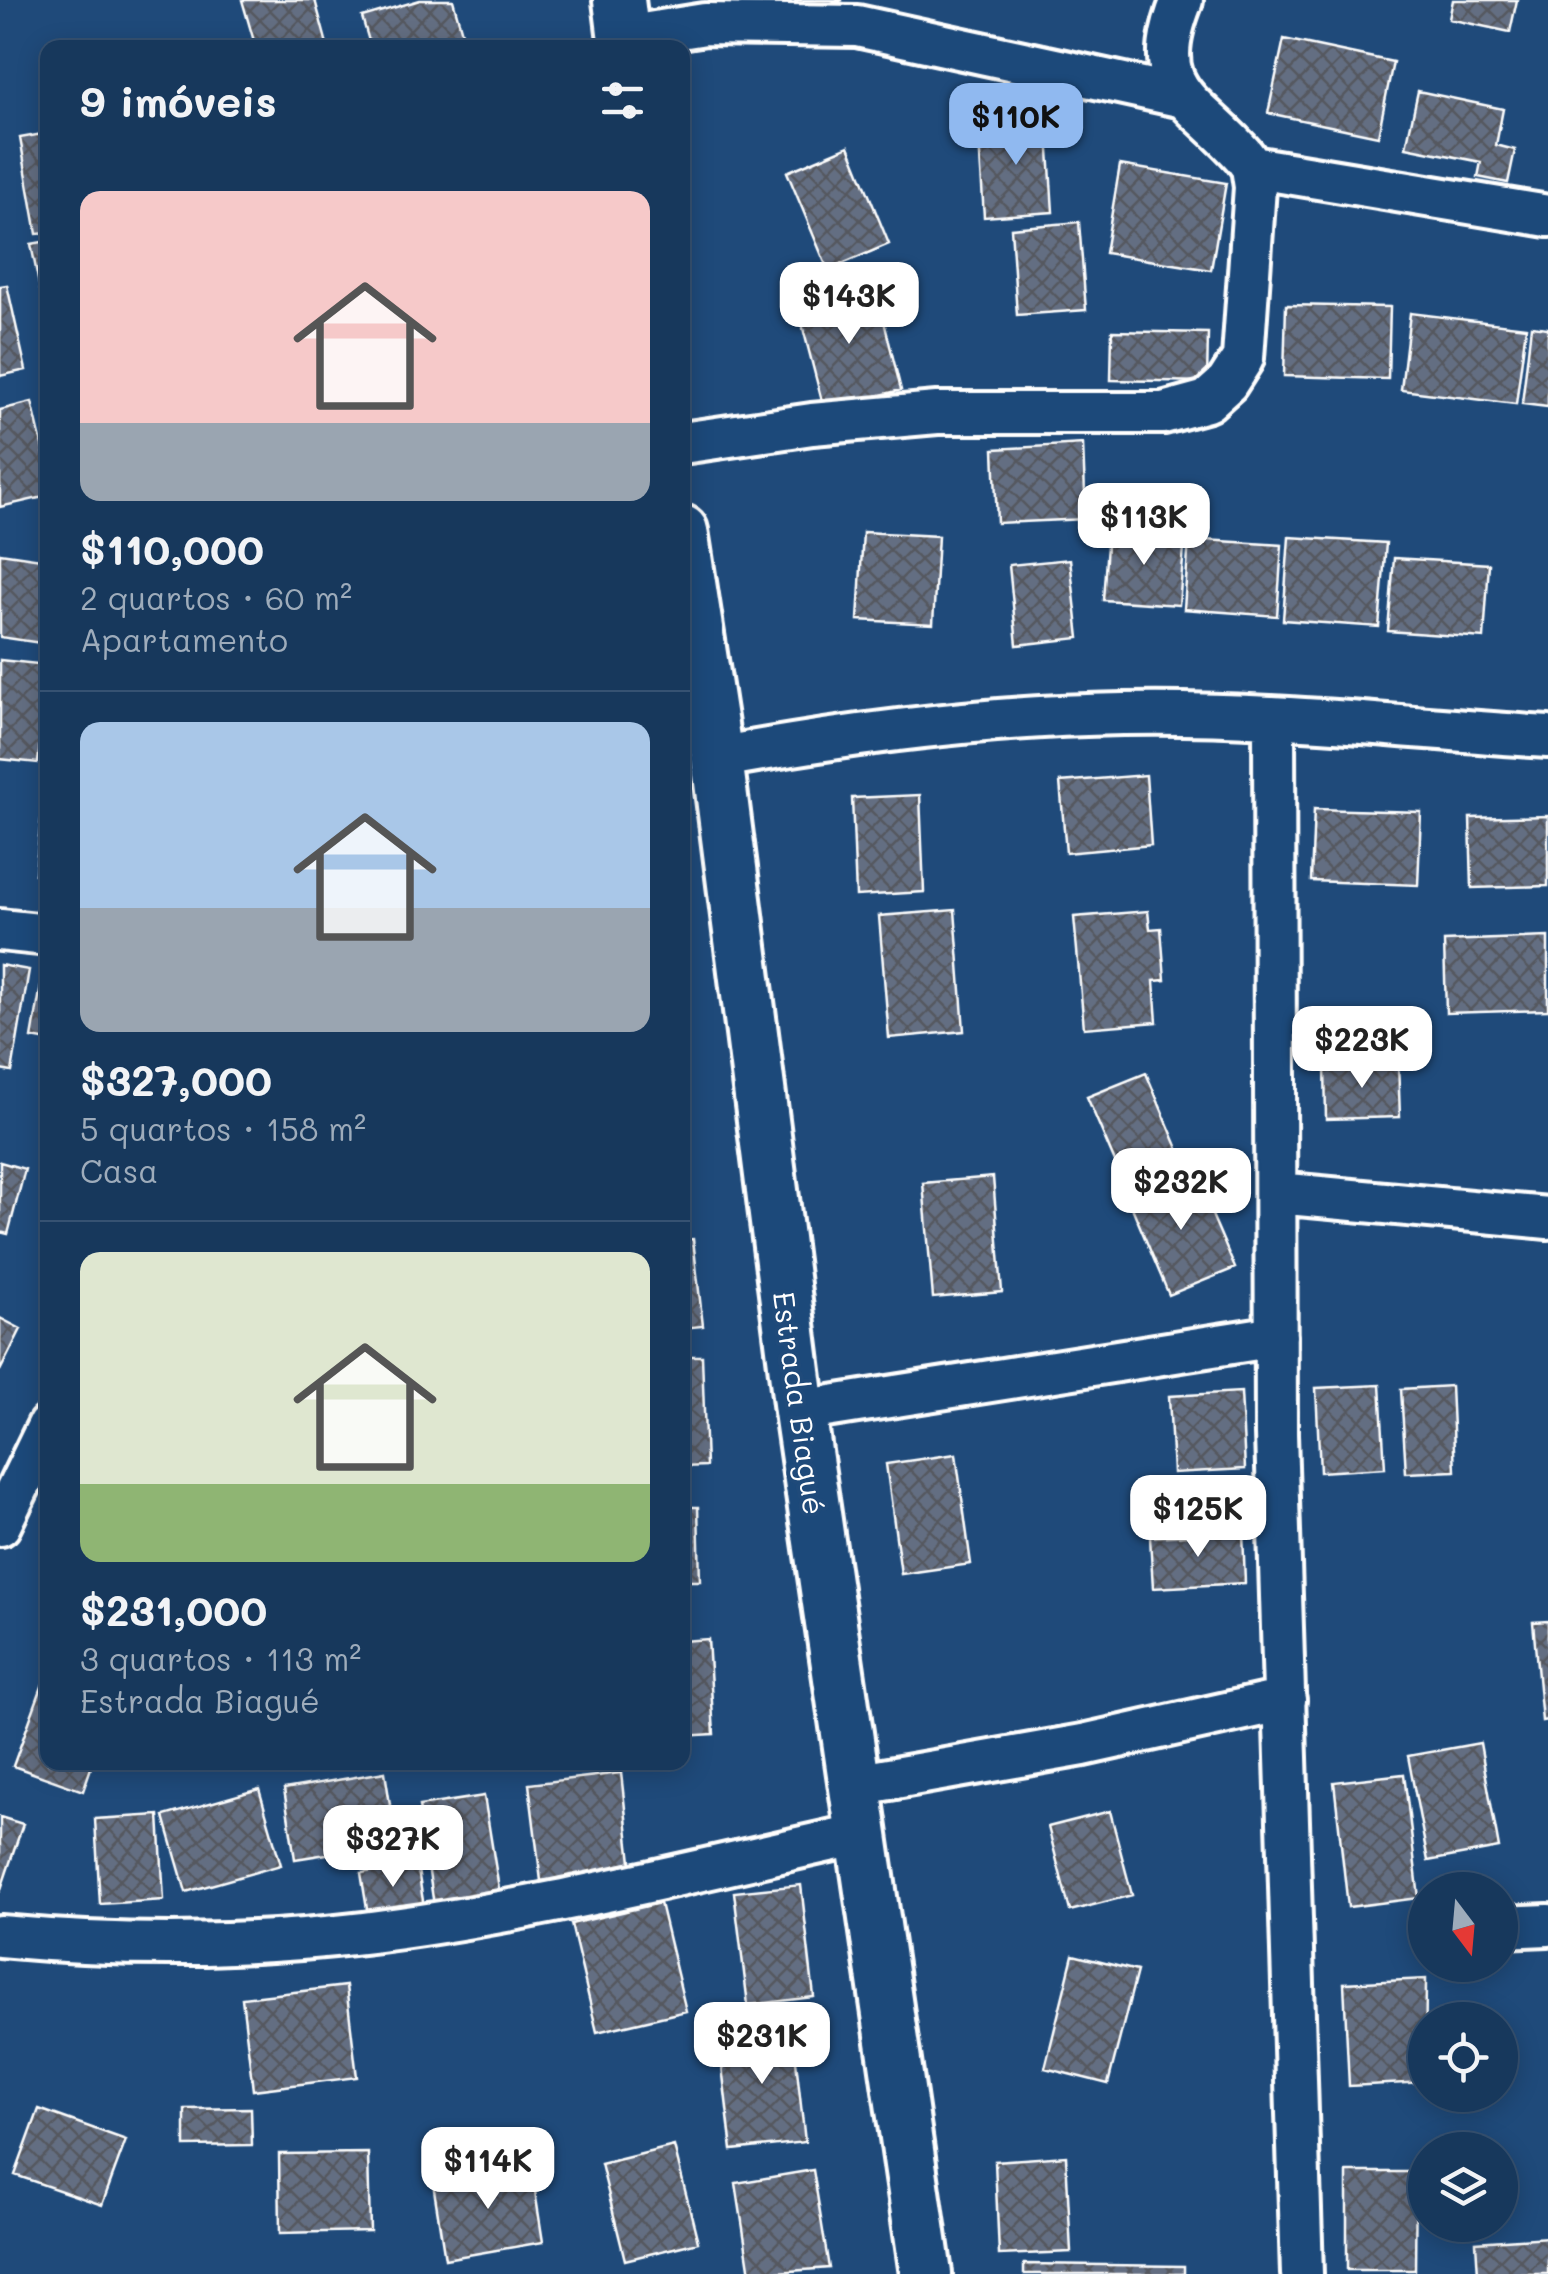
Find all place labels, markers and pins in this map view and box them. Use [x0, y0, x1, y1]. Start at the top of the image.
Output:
pin: $110K [946, 83, 1086, 168]
pin: $143K [779, 262, 919, 347]
pin: $113K [1074, 483, 1214, 568]
pin: $223K [1292, 1006, 1432, 1091]
pin: $232K [1111, 1148, 1251, 1233]
pin: $125K [1128, 1475, 1268, 1560]
pin: $327K [323, 1805, 463, 1890]
pin: $231K [692, 2002, 832, 2087]
pin: $114K [418, 2127, 558, 2212]

